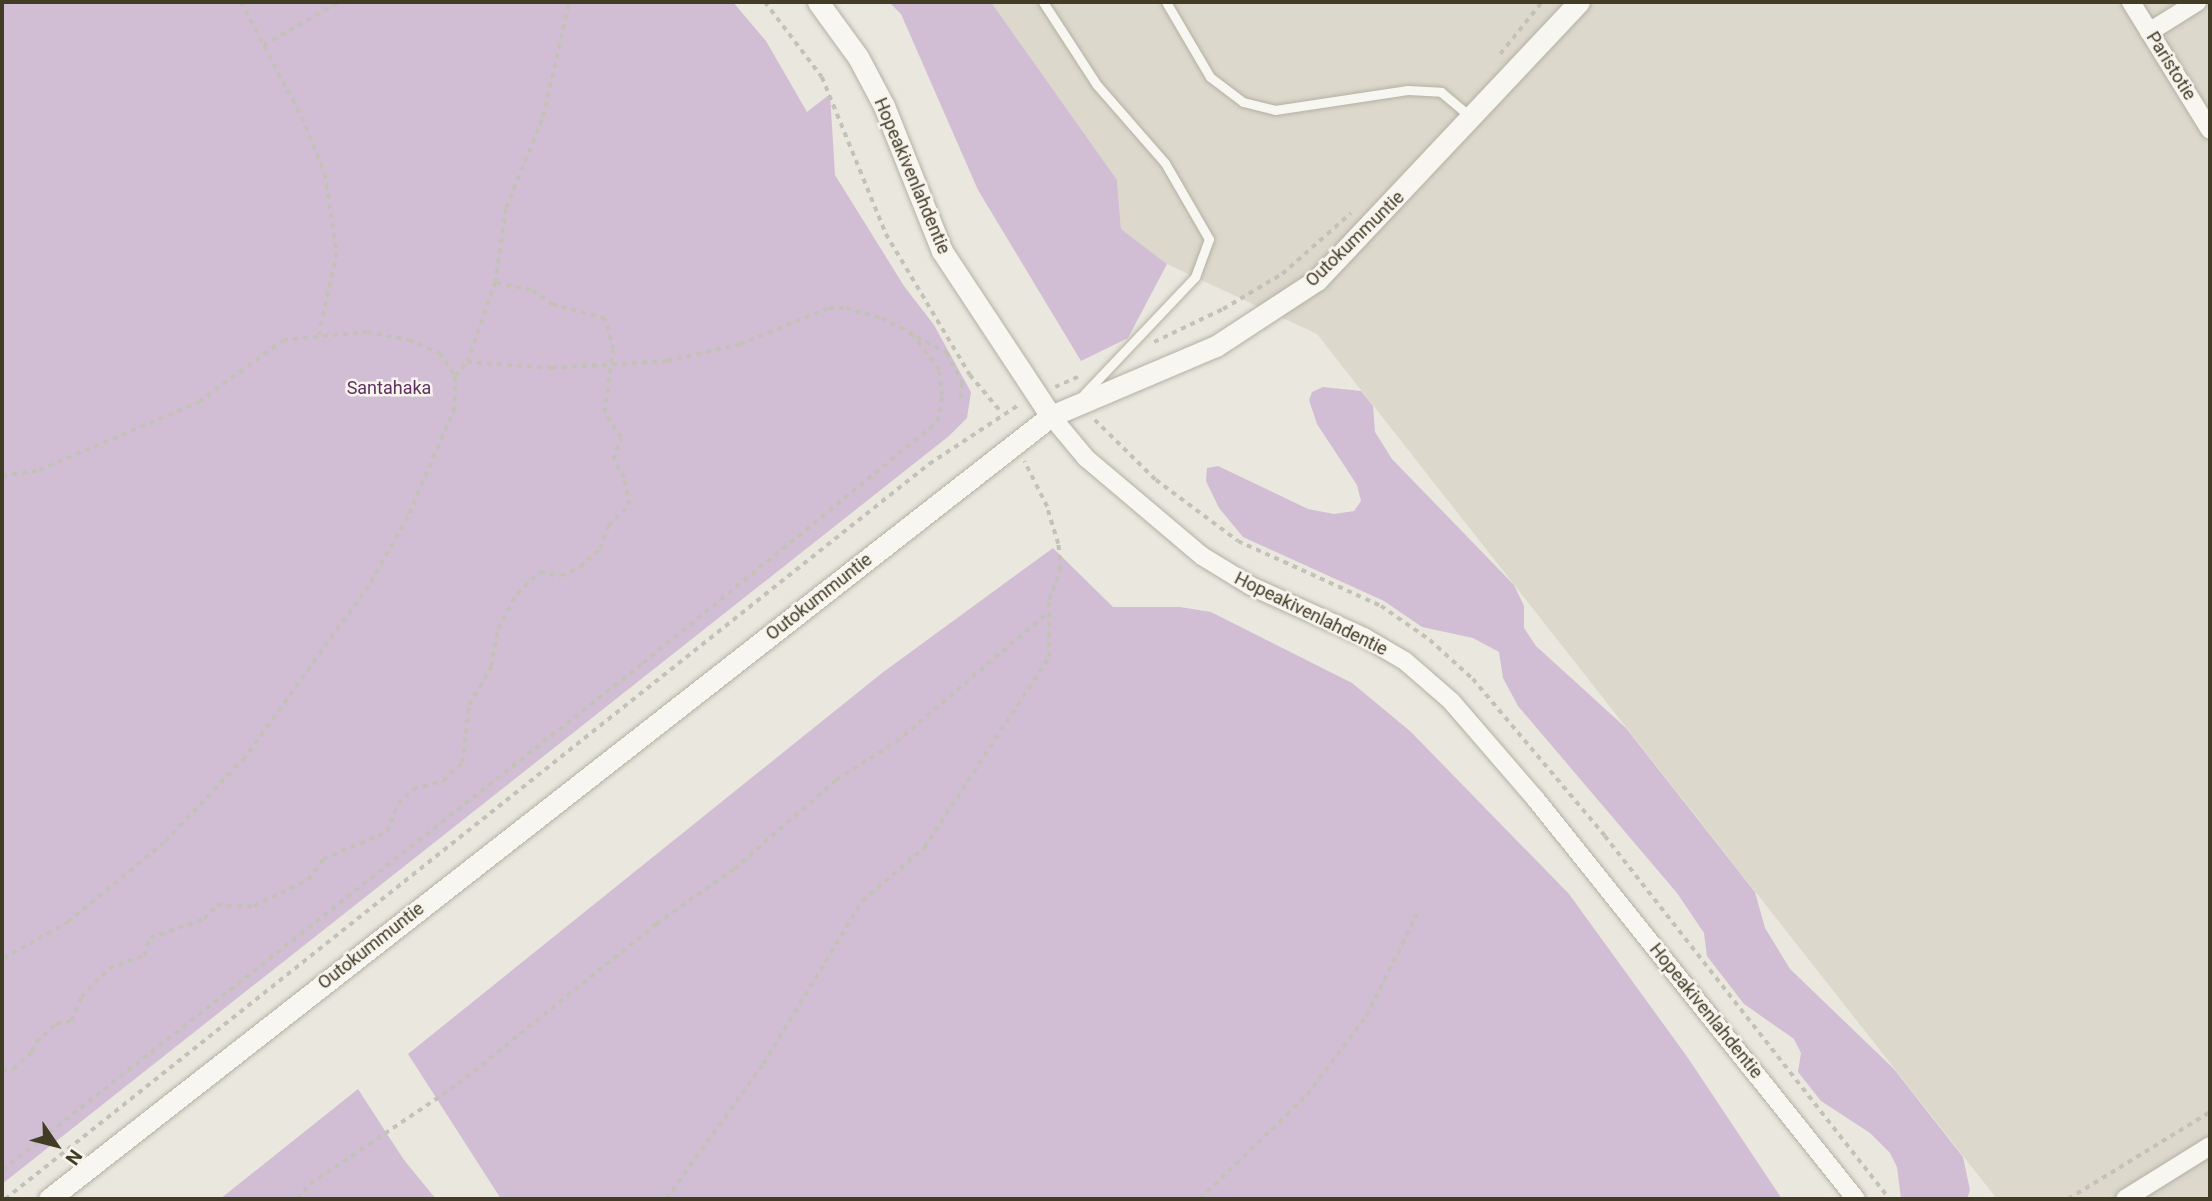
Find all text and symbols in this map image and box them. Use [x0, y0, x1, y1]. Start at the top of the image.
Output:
street label: Paristotie [2142, 28, 2200, 104]
street label: Hopeakivenlahdentie [869, 95, 955, 257]
street label: Outokummuntie [1301, 187, 1409, 291]
park label: Santahaka [347, 377, 431, 399]
street label: Outokummuntie [762, 549, 876, 645]
street label: Hopeakivenlahdentie [1231, 568, 1391, 660]
street label: Outokummuntie [314, 898, 428, 994]
street label: Hopeakivenlahdentie [1645, 939, 1767, 1083]
north arrow [21, 1110, 91, 1180]
text: N [60, 1145, 87, 1169]

